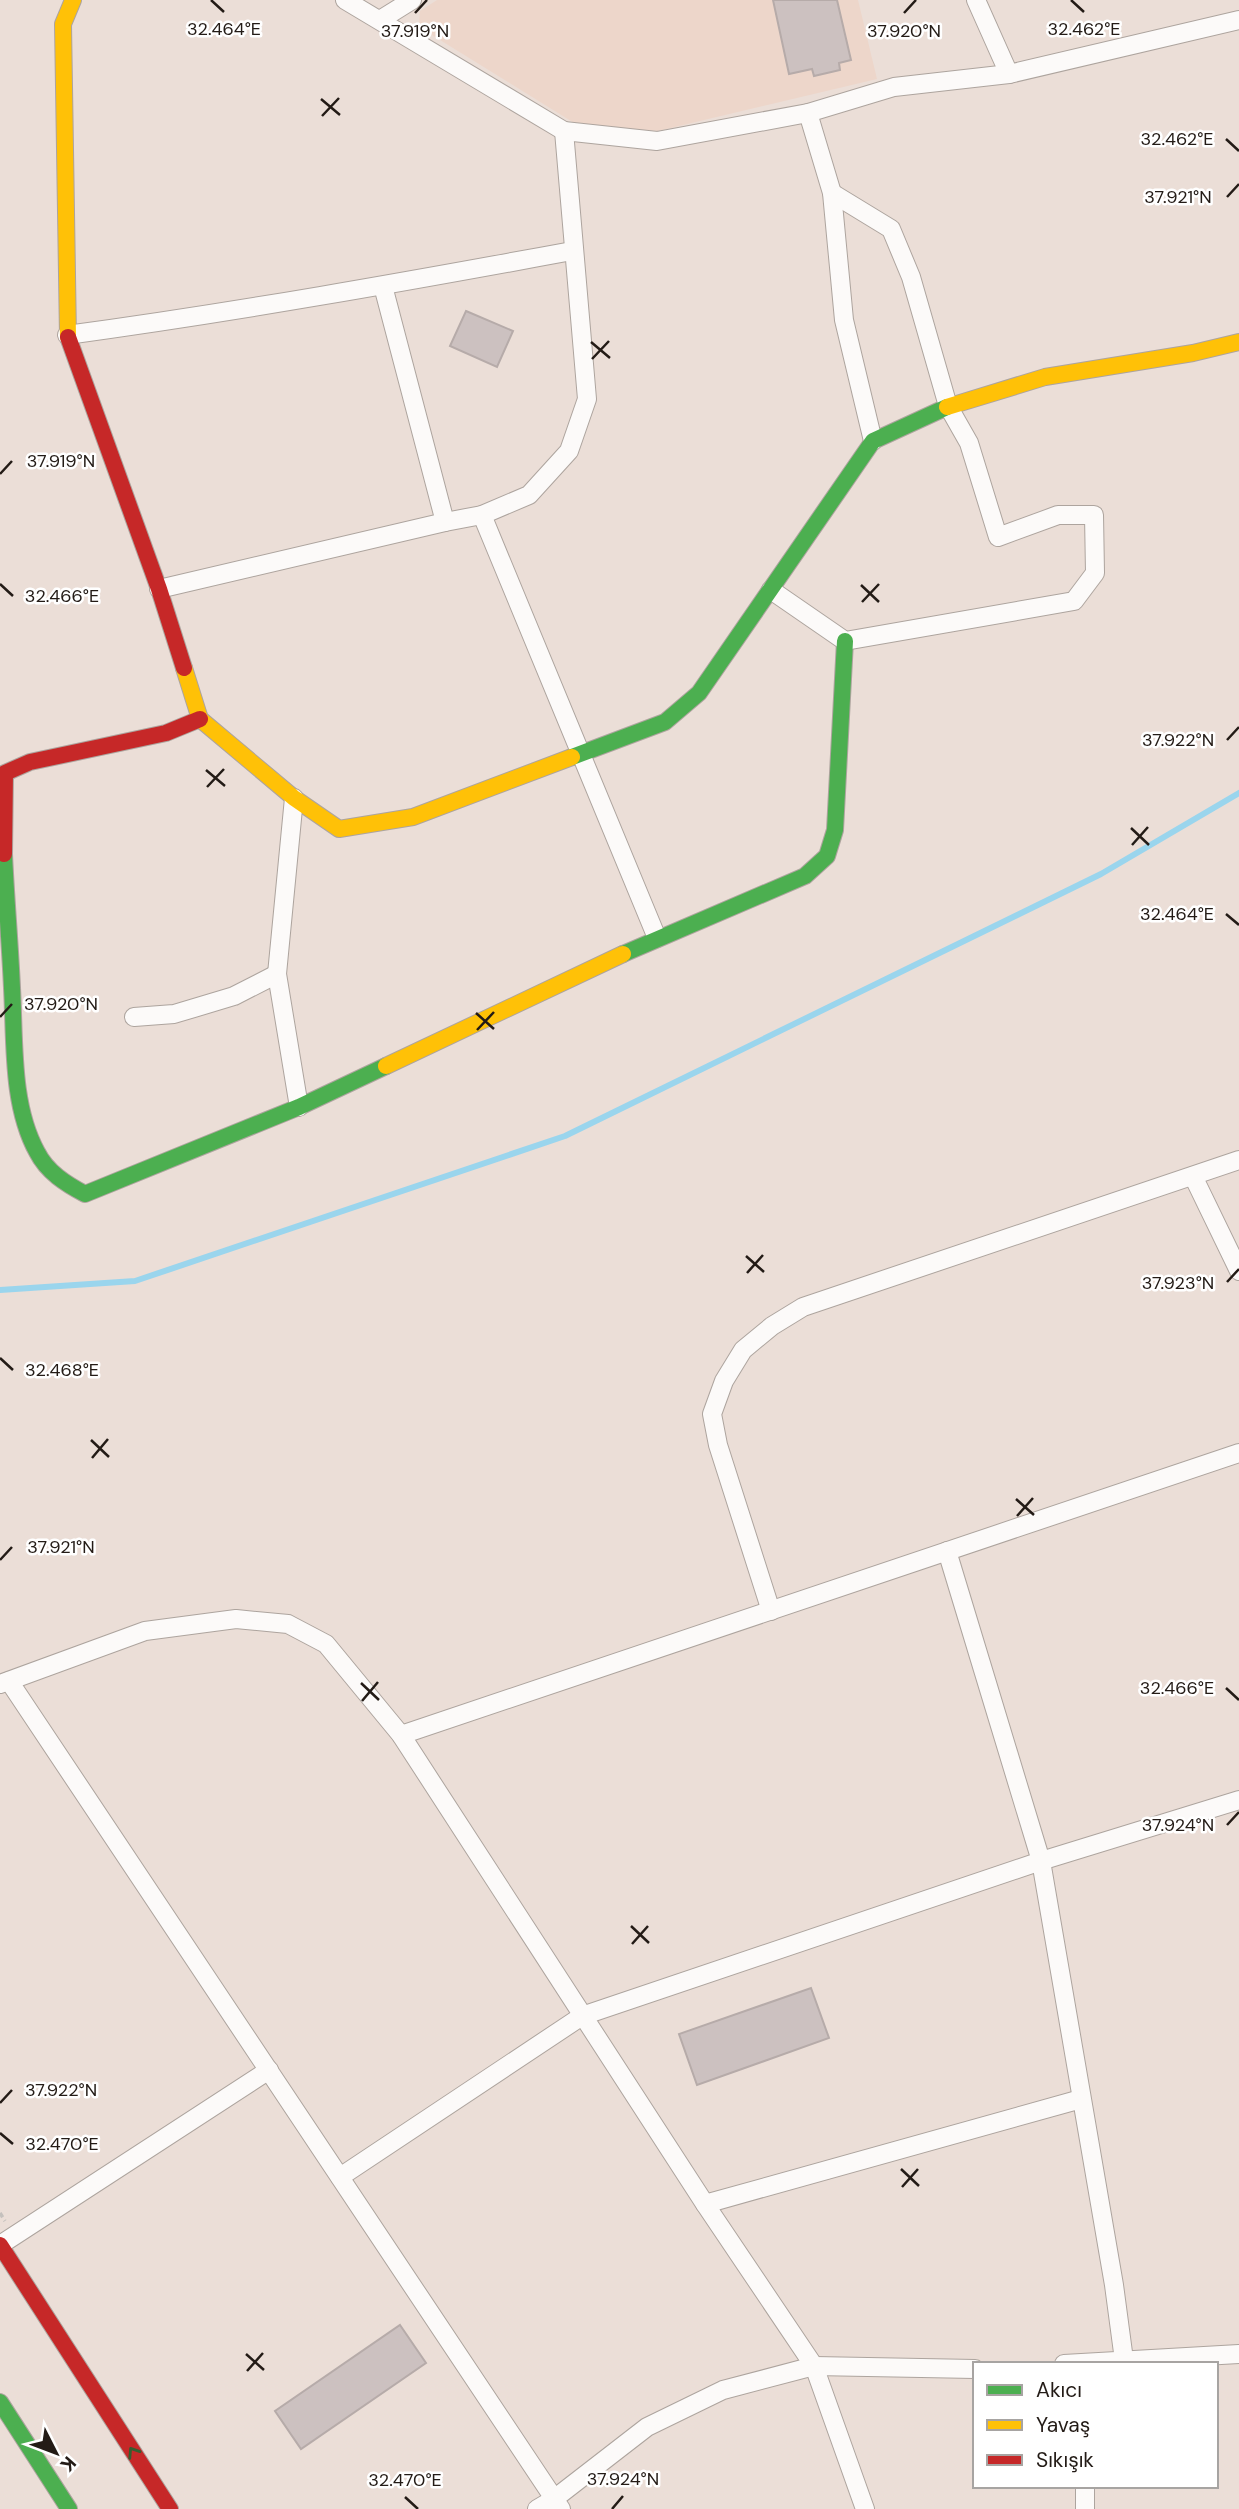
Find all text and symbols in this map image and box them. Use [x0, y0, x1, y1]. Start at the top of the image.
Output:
text: 32.464°E [187, 17, 261, 41]
text: 32.462°E [1047, 17, 1121, 41]
text: 37.919°N [381, 19, 449, 43]
text: 37.920°N [867, 19, 941, 43]
text: 32.462°E [1140, 127, 1214, 151]
text: 37.921°N [1144, 185, 1212, 209]
text: 37.919°N [27, 449, 95, 473]
text: 32.466°E [25, 584, 99, 608]
text: 37.922°N [1142, 728, 1214, 752]
text: 32.464°E [1140, 902, 1214, 926]
text: 37.920°N [24, 992, 98, 1016]
text: 37.923°N [1142, 1271, 1214, 1295]
text: 32.468°E [25, 1358, 99, 1382]
text: 37.921°N [27, 1535, 95, 1559]
text: 32.466°E [1140, 1676, 1214, 1700]
text: 37.924°N [1142, 1813, 1214, 1837]
text: 37.922°N [25, 2078, 97, 2102]
text: 32.470°E [25, 2132, 99, 2156]
legend [973, 2362, 1218, 2488]
text: Akıcı [1036, 2376, 1082, 2404]
text: Yavaş [1036, 2411, 1090, 2439]
north arrow [21, 2418, 91, 2488]
one-way arrow [128, 2446, 141, 2459]
text: Sıkışık [1036, 2446, 1094, 2474]
text: K [55, 2451, 82, 2477]
text: 37.924°N [587, 2467, 659, 2491]
text: 32.470°E [368, 2468, 442, 2492]

